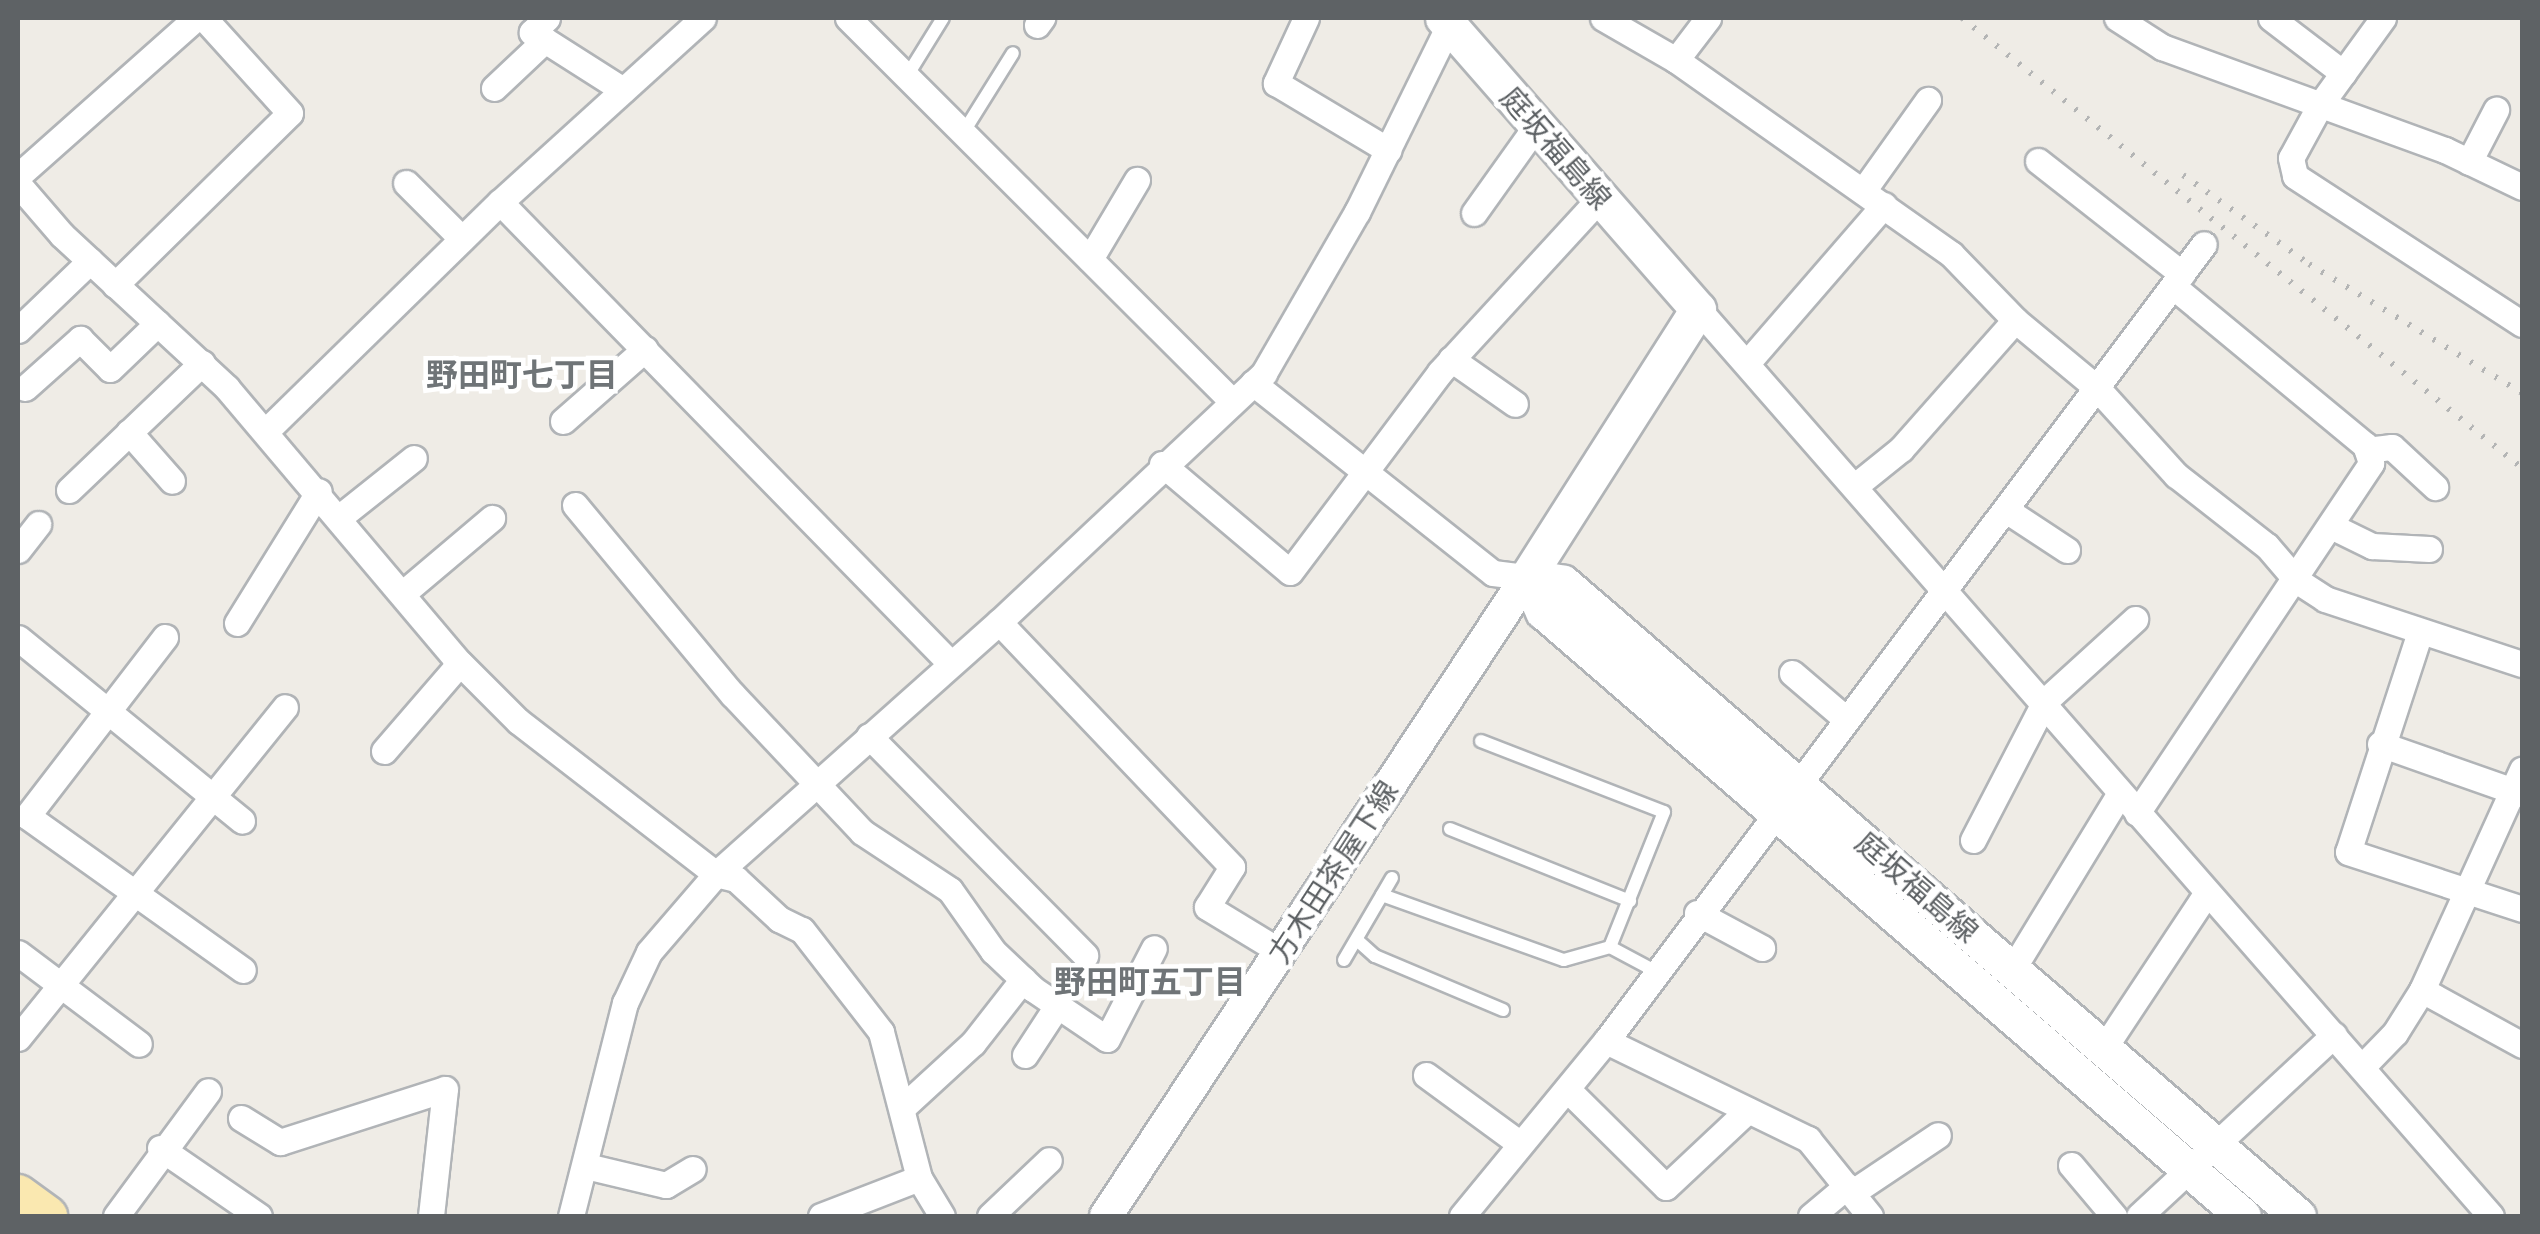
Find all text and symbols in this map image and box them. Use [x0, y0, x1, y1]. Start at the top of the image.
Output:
street label: 庭坂福島線 [1493, 80, 1619, 216]
district label: 野田町七丁目 [426, 356, 618, 394]
street label: 方木田茶屋下線 [1261, 774, 1405, 970]
street label: 庭坂福島線 [1849, 824, 1985, 950]
district label: 野田町五丁目 [1054, 963, 1246, 1001]

